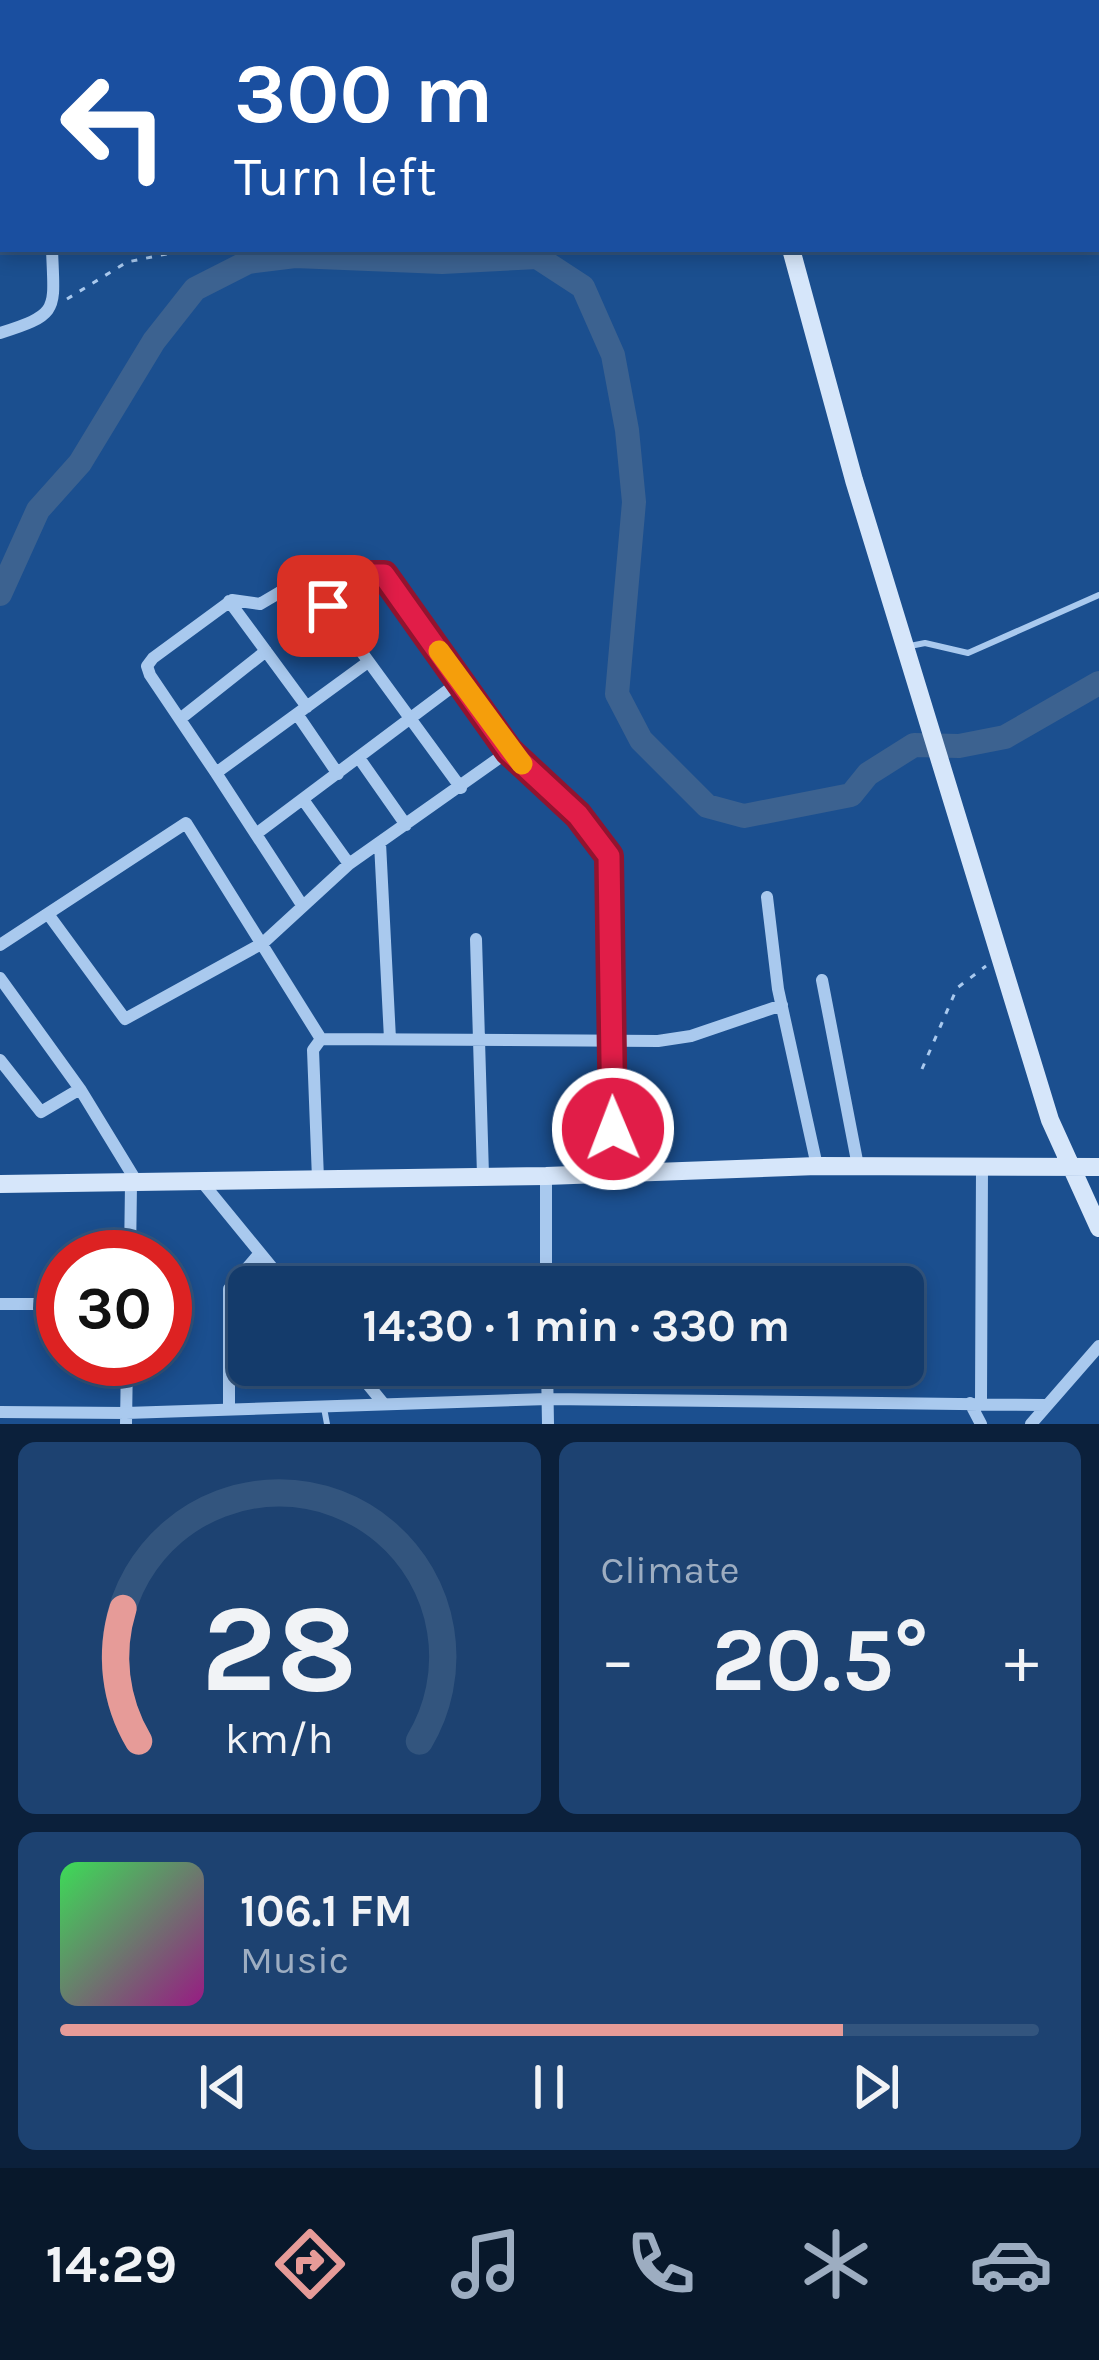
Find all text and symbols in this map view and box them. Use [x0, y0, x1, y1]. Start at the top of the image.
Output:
text: 300 m [234, 45, 493, 143]
icon: left [36, 48, 192, 204]
text: Turn left [234, 145, 437, 209]
pin [277, 555, 379, 657]
icon: arrive [295, 573, 361, 639]
position arrow [550, 1066, 676, 1192]
speed limit sign: 30 [36, 1230, 192, 1386]
text: 14:30 · 1 min · 330 m [362, 1300, 790, 1352]
text: Climate [601, 1547, 740, 1593]
text: 28 [201, 1576, 357, 1721]
text: 20.5° [711, 1607, 929, 1713]
text: − [601, 1621, 635, 1699]
text: + [1004, 1621, 1039, 1699]
text: km/h [225, 1714, 334, 1764]
text: 106.1 FM [240, 1885, 413, 1937]
text: Music [240, 1937, 349, 1983]
icon: previous [190, 2054, 256, 2120]
icon: pause [516, 2054, 582, 2120]
icon: next [843, 2054, 909, 2120]
icon: directions [268, 2222, 352, 2306]
icon: music [444, 2222, 528, 2306]
icon: phone [619, 2222, 703, 2306]
icon: climate [794, 2222, 878, 2306]
icon: car [969, 2222, 1053, 2306]
text: 14:29 [46, 2232, 177, 2296]

